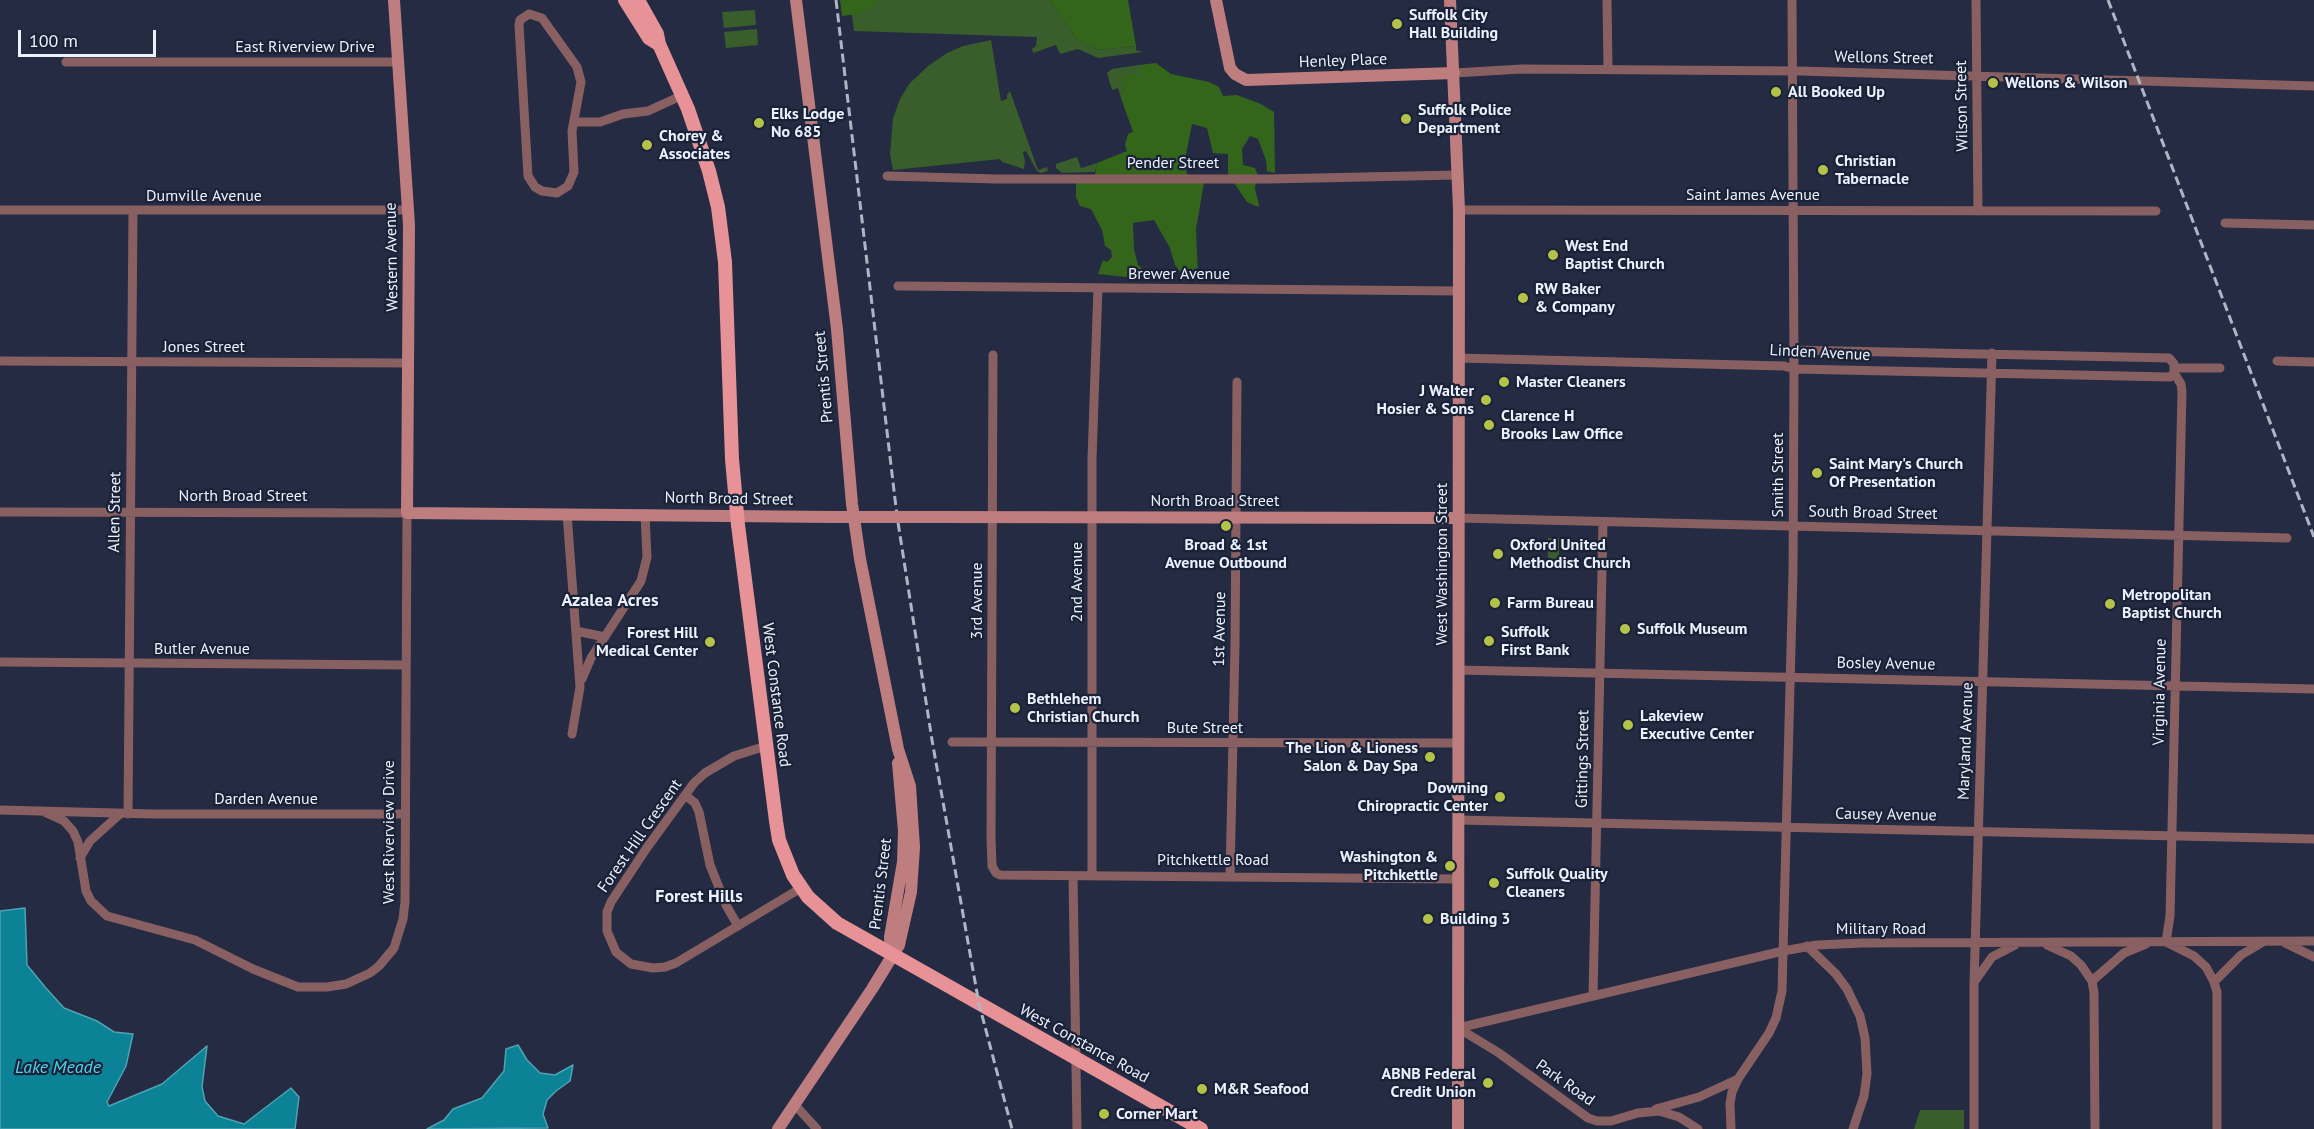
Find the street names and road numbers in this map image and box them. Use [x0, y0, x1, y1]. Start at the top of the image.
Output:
street label: East Riverview Drive [235, 37, 375, 57]
street label: Wellons Street [1834, 48, 1934, 68]
street label: Henley Place [1299, 50, 1387, 72]
street label: Wilson Street [1952, 60, 1972, 152]
street label: Pender Street [1127, 153, 1219, 173]
street label: Saint James Avenue [1686, 185, 1820, 205]
street label: Dumville Avenue [146, 186, 262, 206]
street label: Western Avenue [381, 202, 403, 312]
street label: Brewer Avenue [1128, 264, 1230, 284]
street label: Prentis Street [810, 330, 838, 424]
street label: Jones Street [163, 337, 245, 357]
street label: Linden Avenue [1769, 341, 1871, 365]
street label: Smith Street [1768, 432, 1788, 518]
street label: Allen Street [105, 471, 125, 553]
street label: West Washington Street [1432, 483, 1452, 645]
street label: North Broad Street [179, 486, 307, 506]
street label: North Broad Street [664, 488, 794, 510]
street label: North Broad Street [1151, 491, 1279, 511]
street label: South Broad Street [1808, 502, 1938, 524]
street label: 2nd Avenue [1067, 542, 1087, 622]
street label: 3rd Avenue [967, 562, 987, 640]
street label: 1st Avenue [1210, 591, 1230, 667]
street label: West Constance Road [758, 622, 794, 768]
street label: Virginia Avenue [2149, 638, 2171, 746]
street label: Butler Avenue [154, 639, 250, 659]
street label: Bosley Avenue [1836, 654, 1936, 674]
street label: Maryland Avenue [1954, 682, 1978, 800]
street label: Gittings Street [1573, 710, 1593, 808]
street label: Bute Street [1167, 718, 1243, 738]
street label: West Riverview Drive [379, 760, 399, 904]
street label: Forest Hill Crescent [594, 776, 686, 896]
street label: Darden Avenue [214, 789, 318, 809]
street label: Causey Avenue [1835, 805, 1937, 825]
street label: Prentis Street [866, 837, 896, 931]
street label: Pitchkettle Road [1157, 850, 1269, 870]
street label: Military Road [1836, 919, 1926, 939]
street label: West Constance Road [1016, 1000, 1152, 1088]
street label: Park Road [1532, 1056, 1598, 1110]

